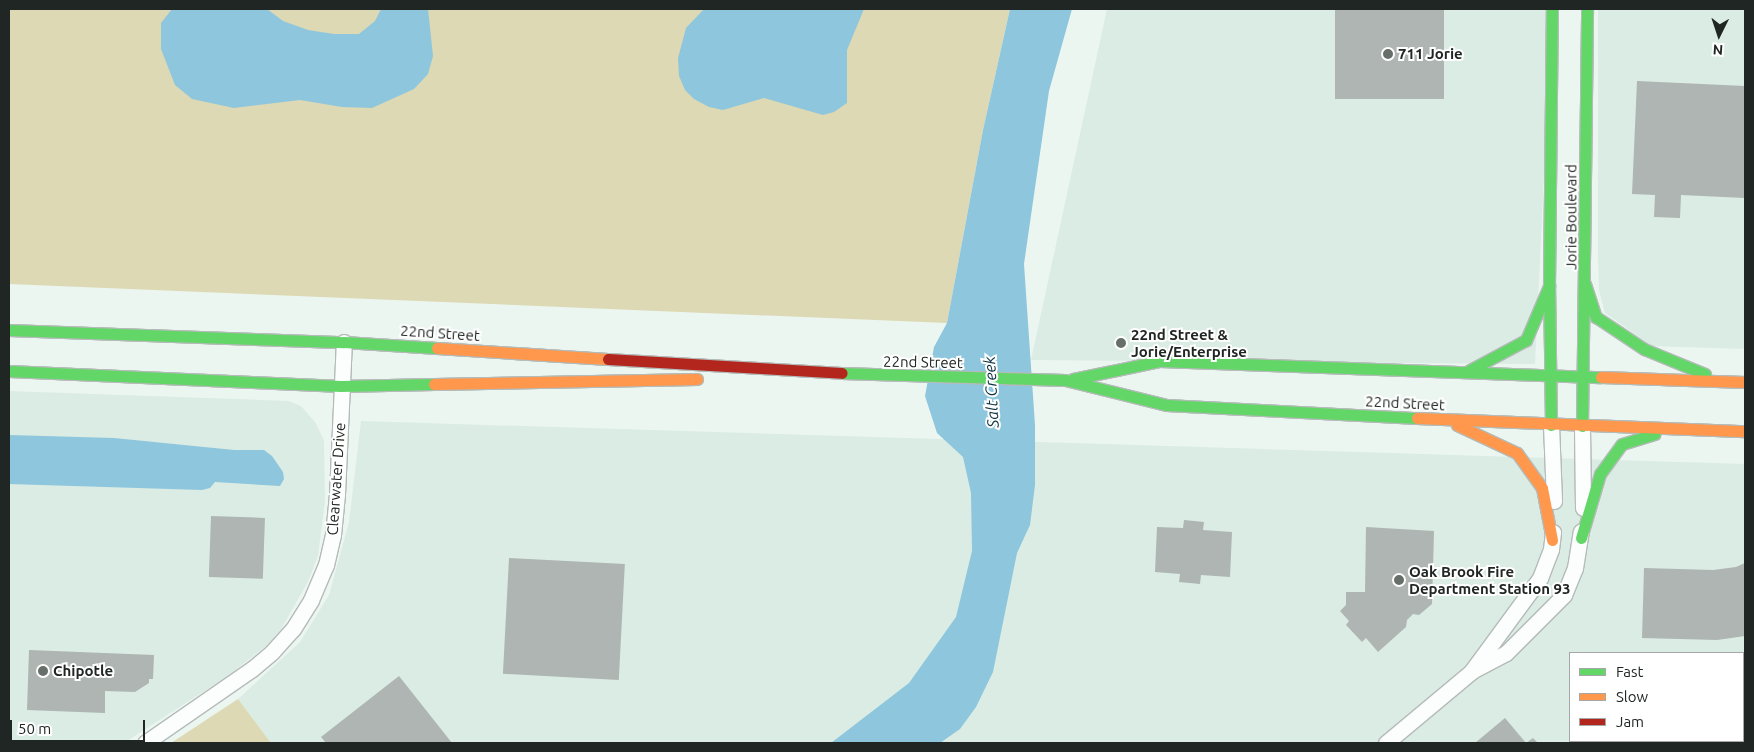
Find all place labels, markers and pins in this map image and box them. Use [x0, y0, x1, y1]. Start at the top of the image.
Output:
place label: 711 Jorie [1398, 45, 1463, 63]
marker: 711 Jorie [1382, 48, 1394, 60]
place label: 22nd Street & Jorie/Enterprise [1131, 325, 1247, 360]
marker: 22nd Street & Jorie/Enterprise [1115, 337, 1127, 349]
place label: Oak Brook Fire Department Station 93 [1409, 562, 1571, 597]
marker: Oak Brook Fire Department Station 93 [1393, 574, 1405, 586]
place label: Chipotle [53, 662, 113, 680]
marker: Chipotle [37, 665, 49, 677]

